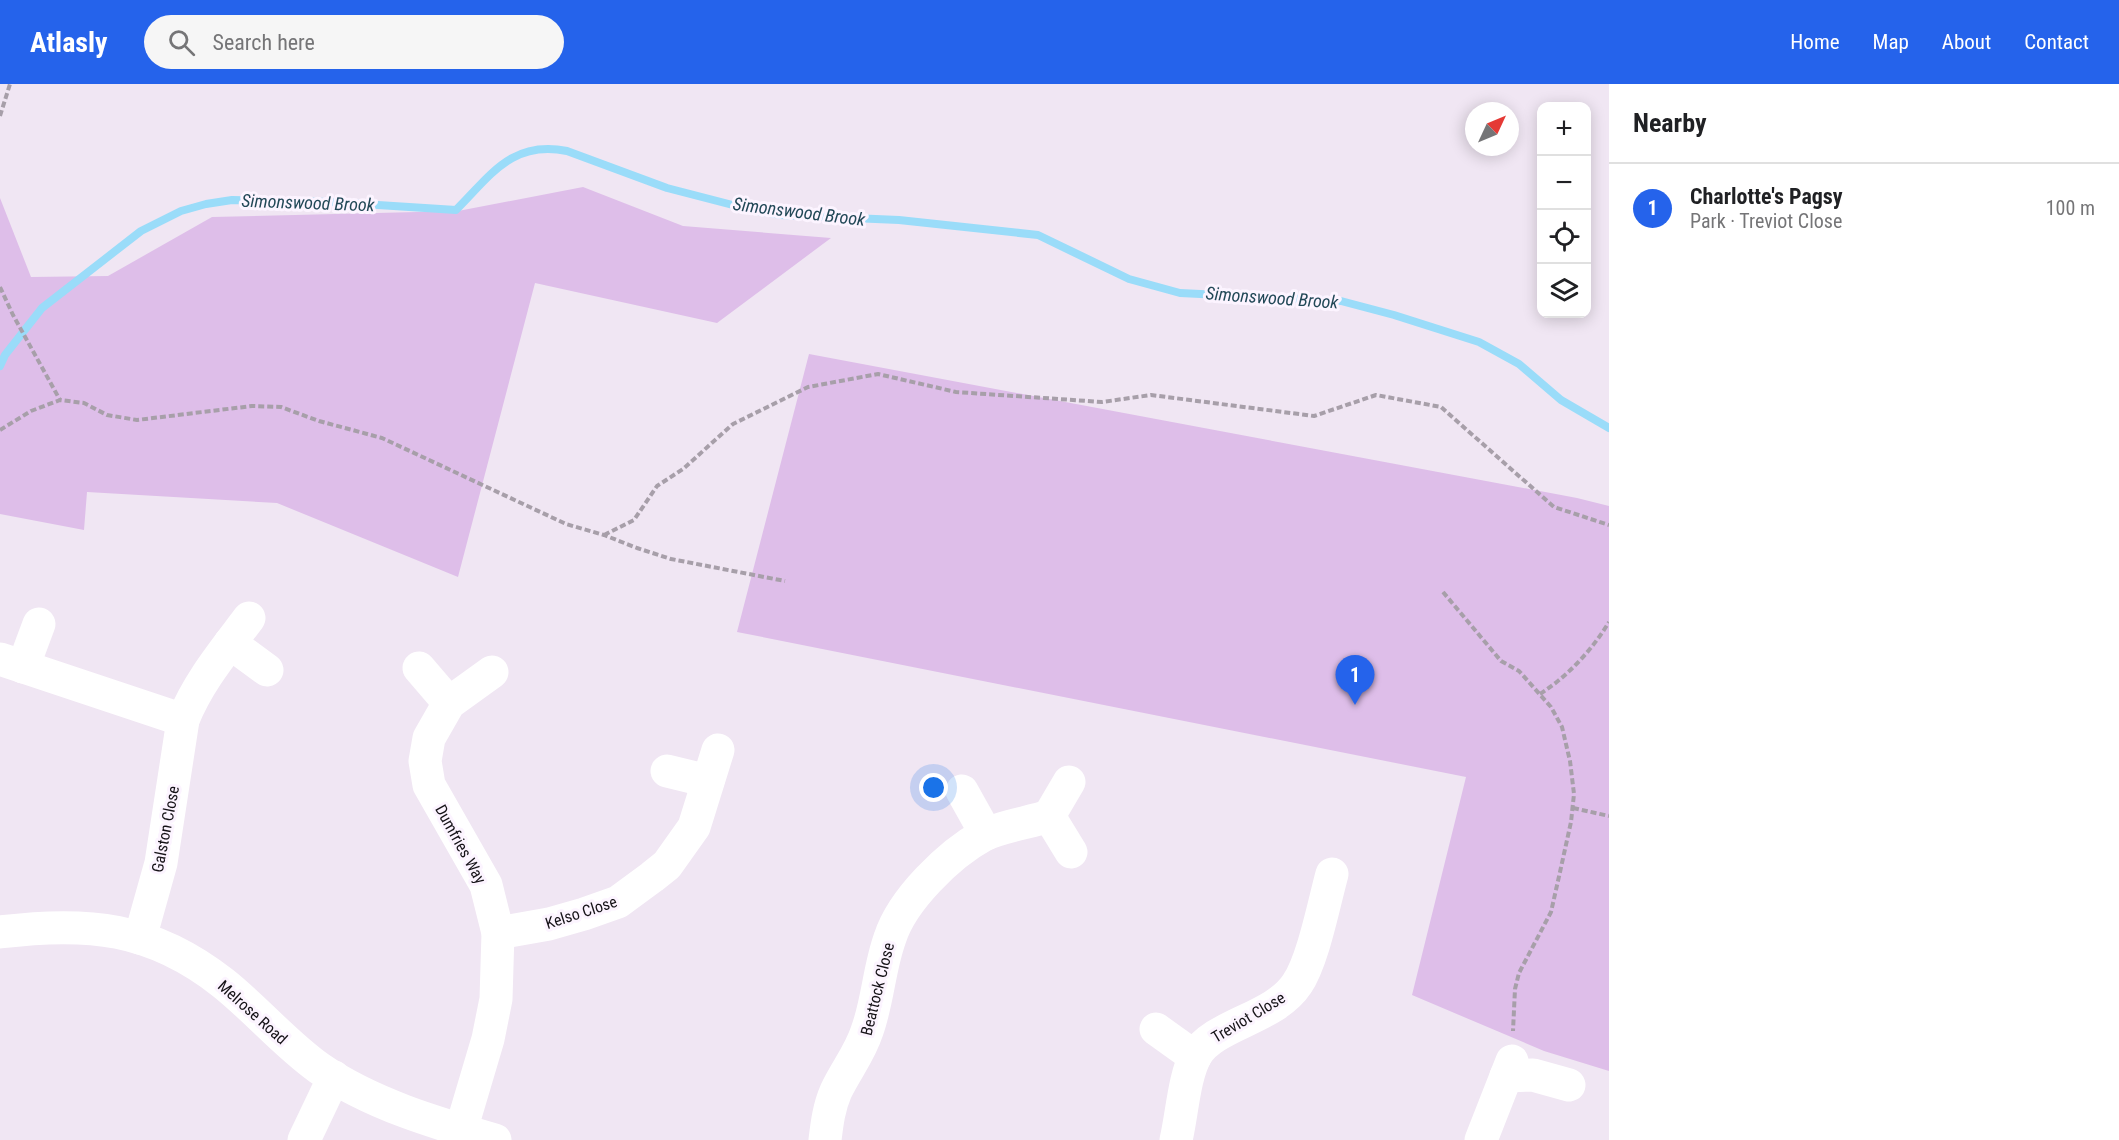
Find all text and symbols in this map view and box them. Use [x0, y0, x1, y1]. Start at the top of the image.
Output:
search box [144, 15, 564, 69]
text: Atlasly [30, 26, 108, 59]
icon: search [165, 26, 198, 59]
text: Search here [213, 30, 315, 55]
text: Home [1790, 30, 1840, 54]
text: Map [1873, 30, 1909, 54]
text: About [1942, 30, 1991, 54]
text: Contact [2024, 30, 2089, 54]
north arrow [1465, 102, 1519, 156]
map controls [1537, 102, 1591, 318]
button: + [1537, 102, 1591, 156]
text: Nearby [1633, 108, 1707, 138]
button: − [1537, 156, 1591, 210]
text: Charlotte's Pagsy [1690, 184, 1843, 209]
water label: Simonswood Brook [241, 190, 376, 215]
water label: Simonswood Brook [732, 193, 868, 230]
text: 1 [1647, 196, 1658, 220]
text: 100 m [2046, 196, 2095, 220]
text: Park · Treviot Close [1690, 209, 1842, 233]
button: locate [1537, 210, 1591, 264]
button: layers [1537, 264, 1591, 318]
water label: Simonswood Brook [1205, 282, 1340, 313]
pin: 1 [1336, 656, 1374, 705]
your location [919, 773, 948, 802]
street label: Galston Close [148, 784, 183, 874]
street label: Dumfries Way [431, 802, 490, 887]
street label: Kelso Close [543, 892, 619, 933]
street label: Beattock Close [857, 941, 898, 1038]
street label: Melrose Road [214, 976, 291, 1048]
street label: Treviot Close [1208, 988, 1288, 1047]

